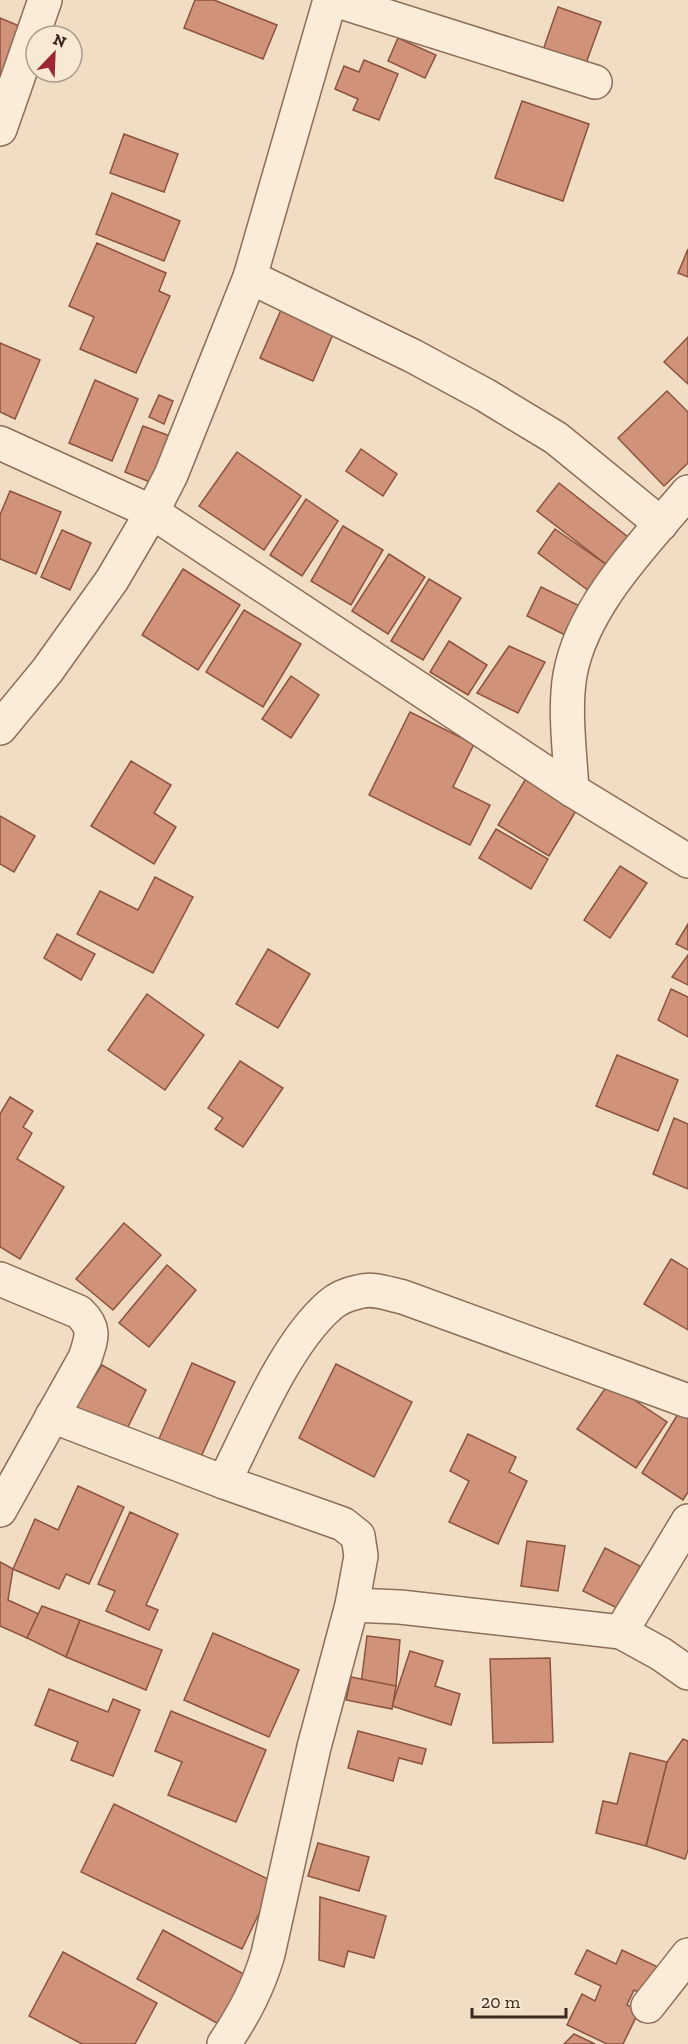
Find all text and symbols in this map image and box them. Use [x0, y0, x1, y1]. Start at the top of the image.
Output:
north arrow [24, 24, 84, 84]
text: N [50, 30, 69, 52]
scale bar [472, 1981, 566, 2019]
text: 20 m [481, 1991, 521, 2013]

